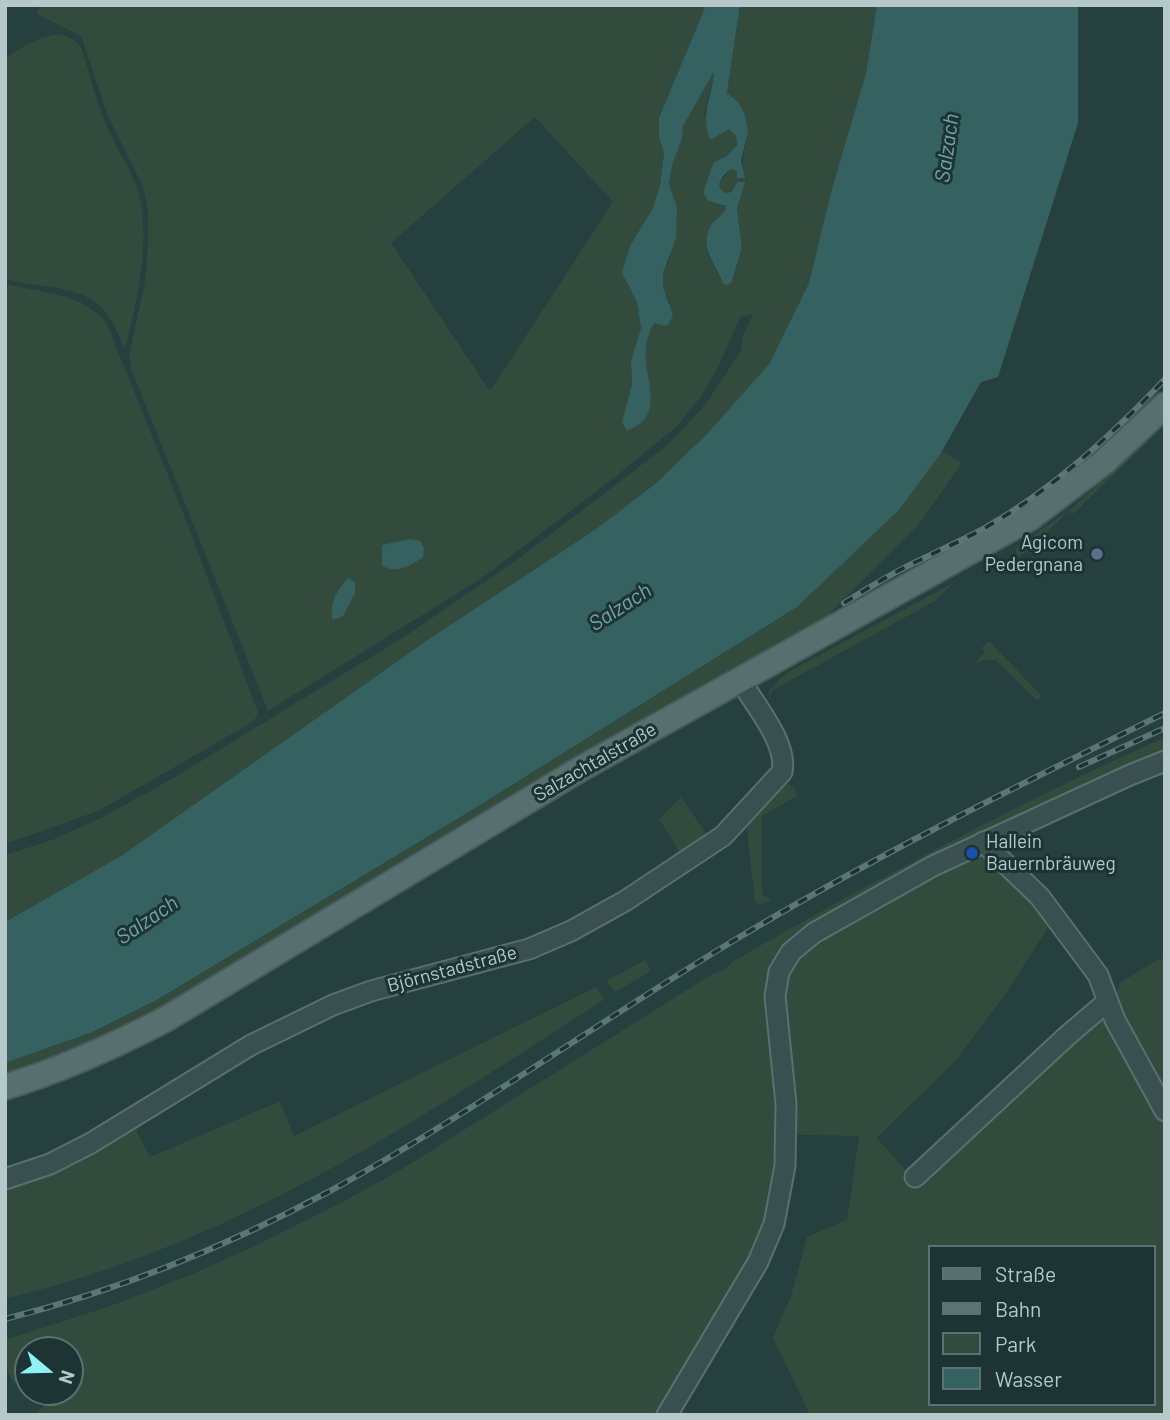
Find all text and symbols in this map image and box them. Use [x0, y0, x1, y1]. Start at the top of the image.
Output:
water label: Salzach [930, 112, 964, 184]
place label: Agicom Pedergnana [985, 532, 1083, 576]
marker: Agicom Pedergnana [1089, 546, 1105, 562]
water label: Salzach [584, 578, 656, 636]
street label: Salzachtalstraße [530, 718, 660, 806]
place label: Hallein Bauernbräuweg [986, 831, 1116, 875]
marker: Hallein Bauernbräuweg [964, 845, 980, 861]
water label: Salzach [111, 890, 183, 950]
street label: Björnstadstraße [385, 941, 519, 997]
legend [928, 1245, 1156, 1406]
text: Straße [995, 1261, 1056, 1286]
text: Bahn [995, 1296, 1041, 1321]
text: Park [995, 1331, 1036, 1356]
north arrow [14, 1336, 84, 1406]
text: Wasser [995, 1366, 1062, 1391]
text: N [55, 1368, 80, 1387]

